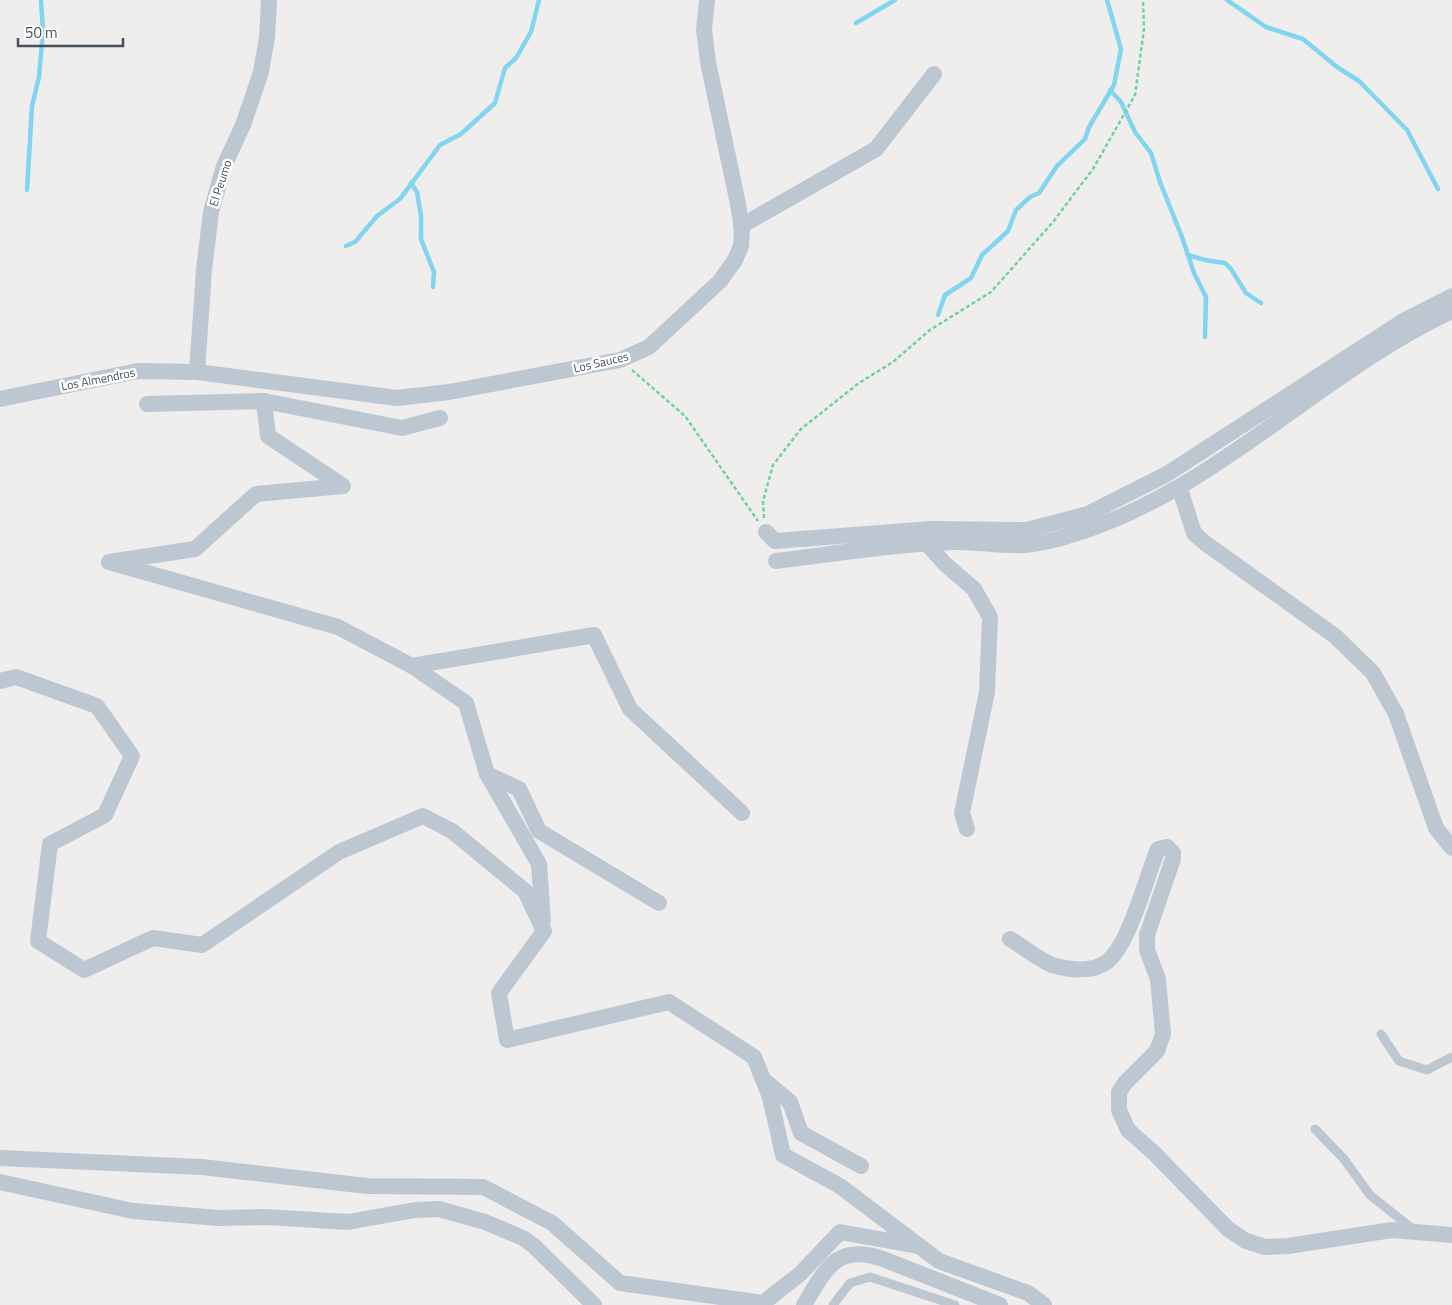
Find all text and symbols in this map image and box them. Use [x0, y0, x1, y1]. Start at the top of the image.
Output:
scale bar [18, 15, 122, 47]
text: 50 m [25, 21, 58, 44]
street label: El Peumo [204, 157, 236, 209]
street label: Los Sauces [572, 346, 631, 378]
street label: Los Almendros [59, 362, 137, 395]

